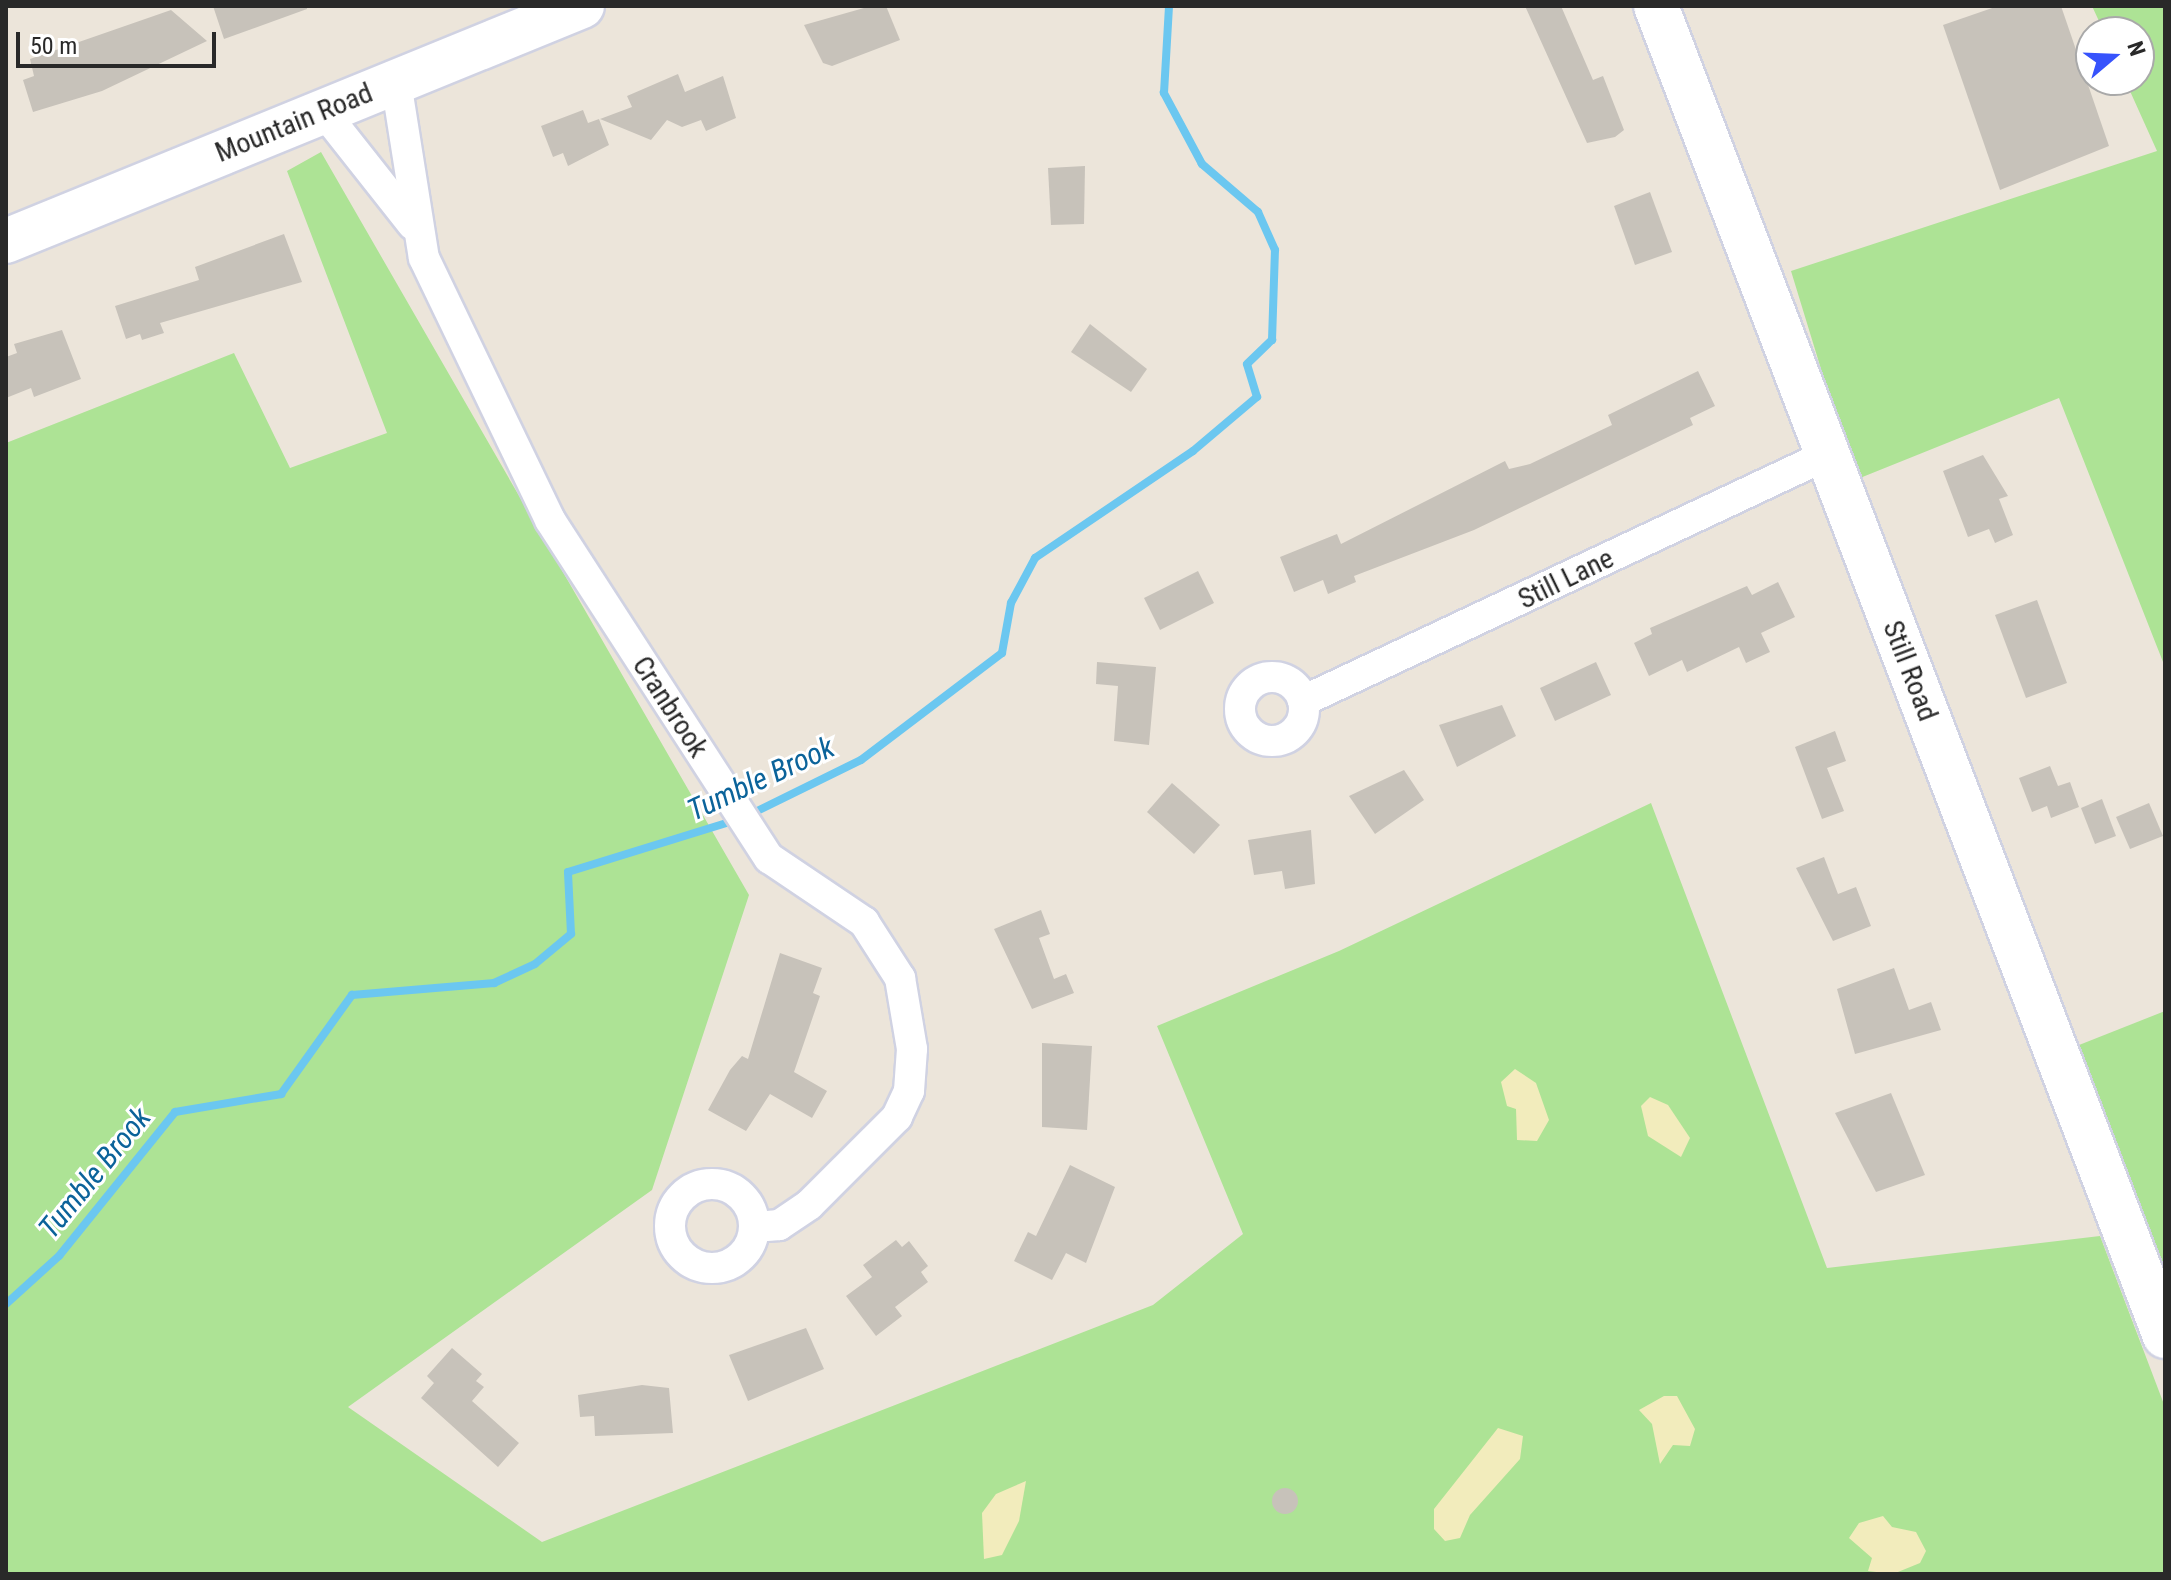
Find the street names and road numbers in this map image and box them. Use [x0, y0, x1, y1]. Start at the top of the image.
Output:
street label: Mountain Road [210, 76, 378, 170]
street label: Still Lane [1513, 542, 1619, 616]
street label: Still Road [1876, 616, 1944, 726]
street label: Cranbrook [625, 650, 715, 764]

